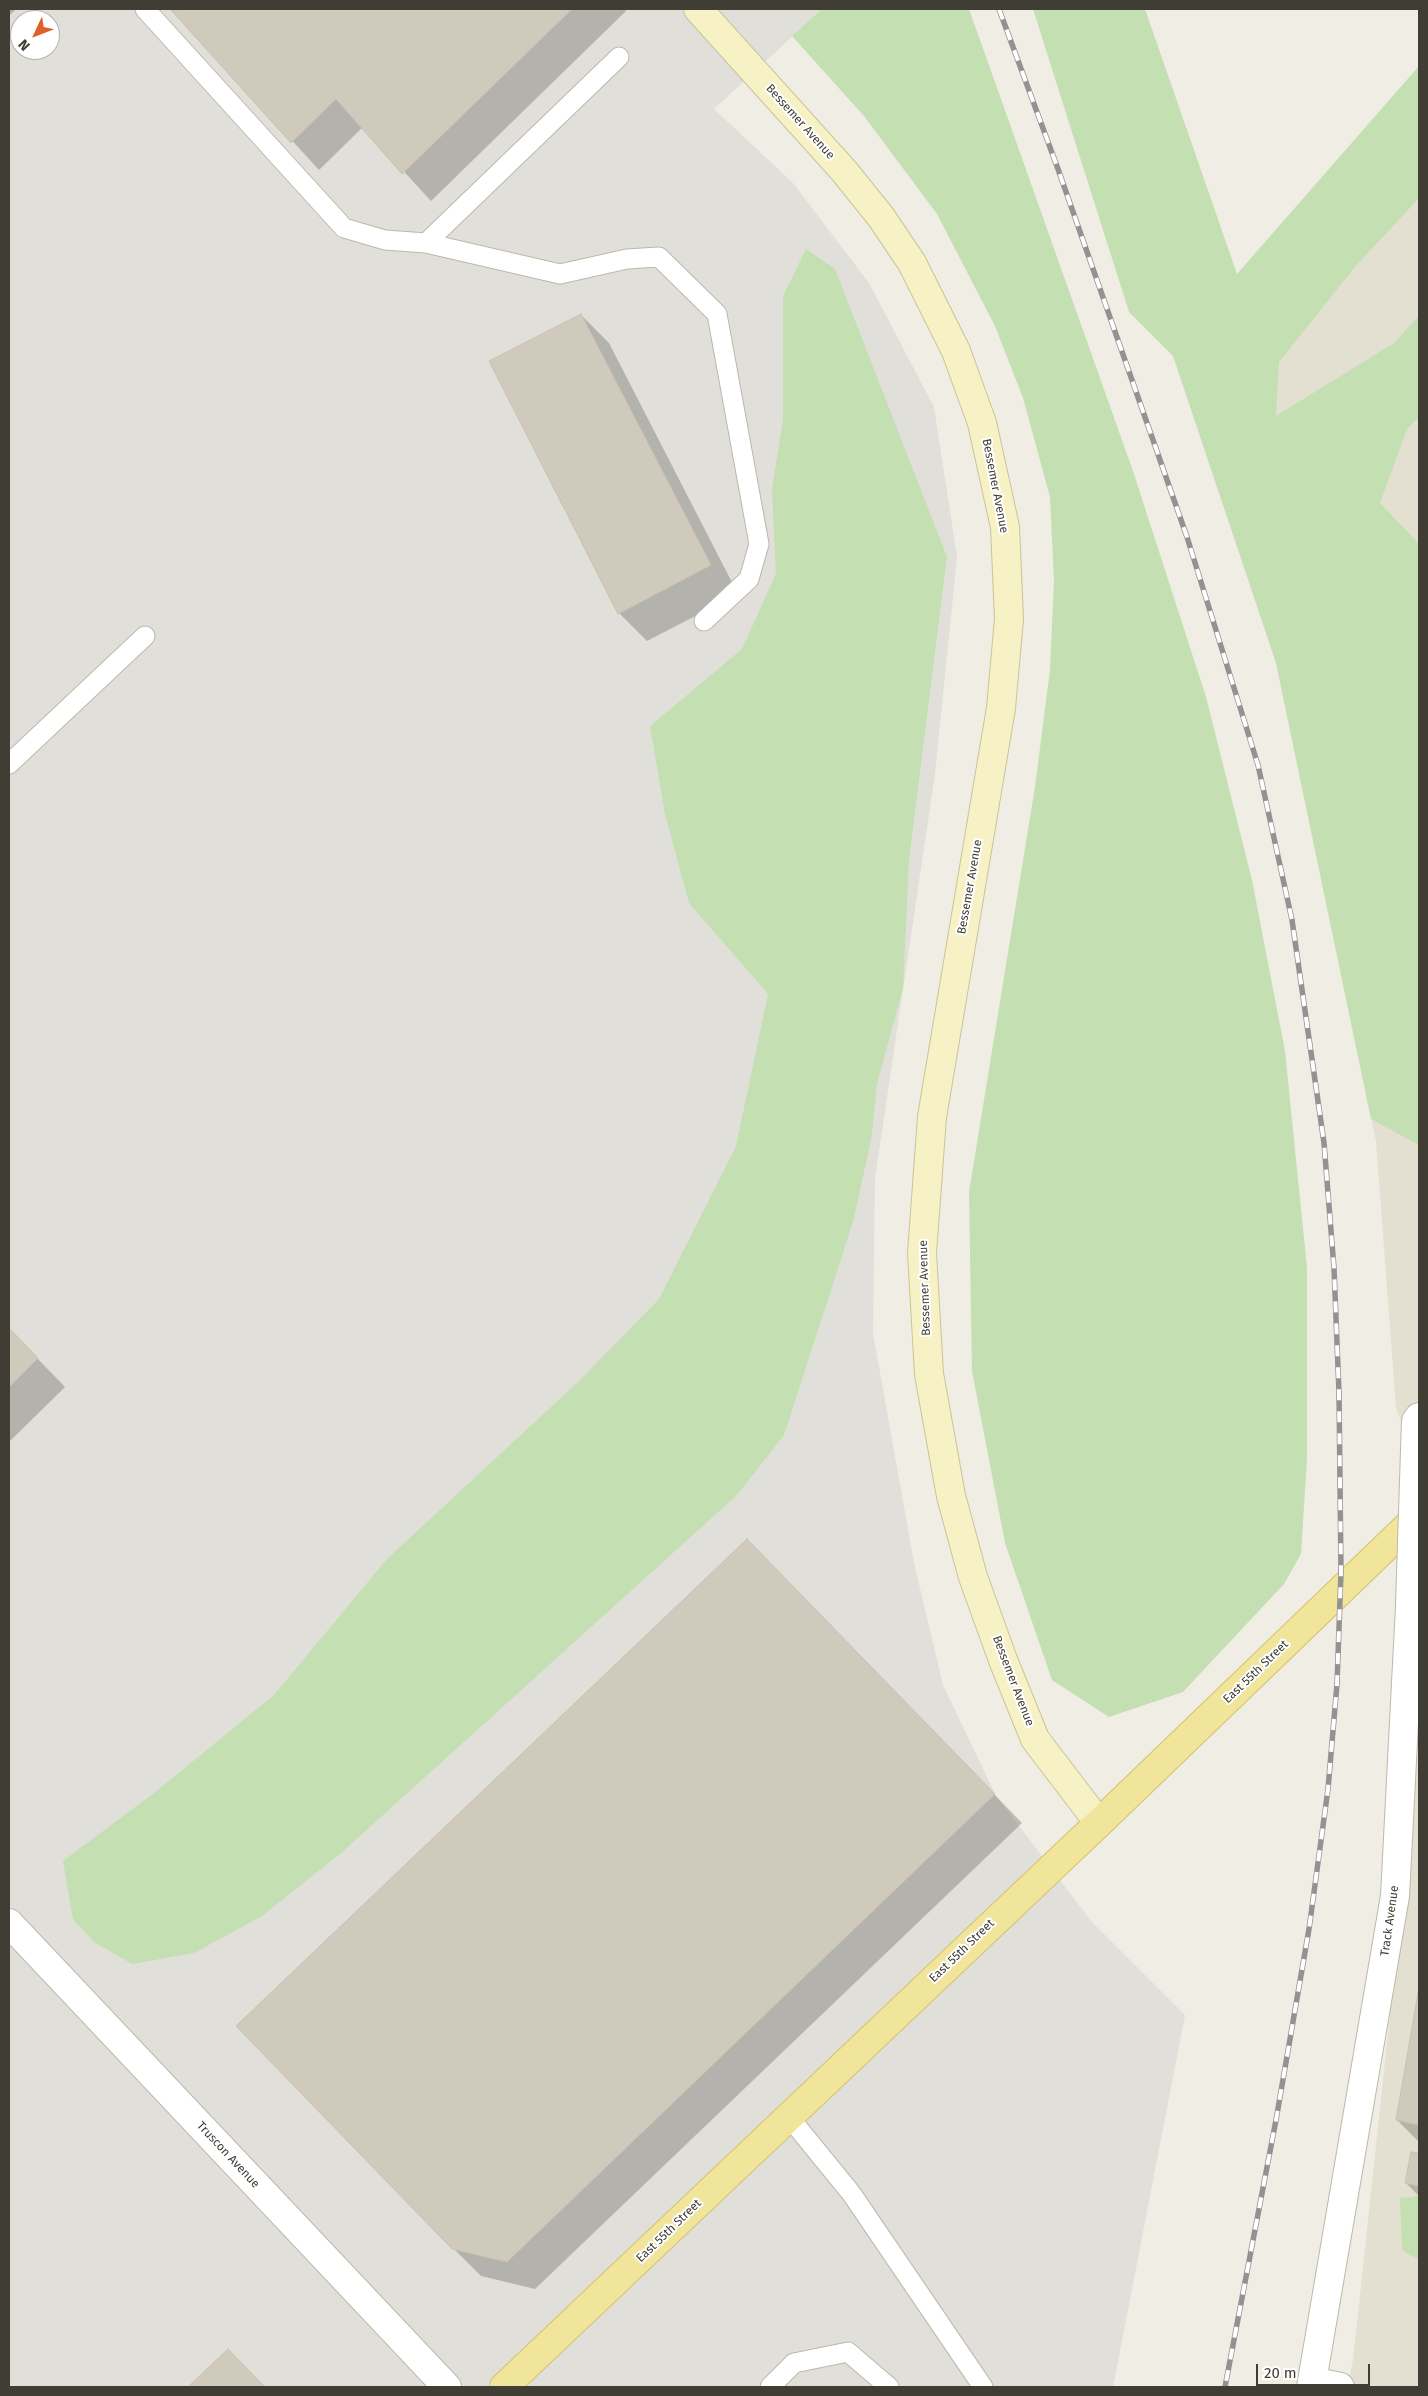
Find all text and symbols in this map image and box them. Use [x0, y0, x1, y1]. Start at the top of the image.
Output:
north arrow [10, 10, 60, 60]
text: N [15, 36, 34, 54]
street label: Bessemer Avenue [763, 82, 837, 162]
street label: Bessemer Avenue [979, 438, 1011, 534]
street label: Bessemer Avenue [955, 839, 985, 935]
street label: Bessemer Avenue [916, 1240, 934, 1336]
street label: Bessemer Avenue [989, 1634, 1037, 1728]
street label: East 55th Street [1221, 1637, 1291, 1707]
street label: Track Avenue [1378, 1885, 1402, 1957]
street label: East 55th Street [927, 1916, 997, 1986]
street label: Truscon Avenue [194, 2119, 262, 2191]
street label: East 55th Street [634, 2196, 704, 2266]
scale bar [1258, 2354, 1372, 2386]
text: 20 m [1264, 2364, 1297, 2382]

